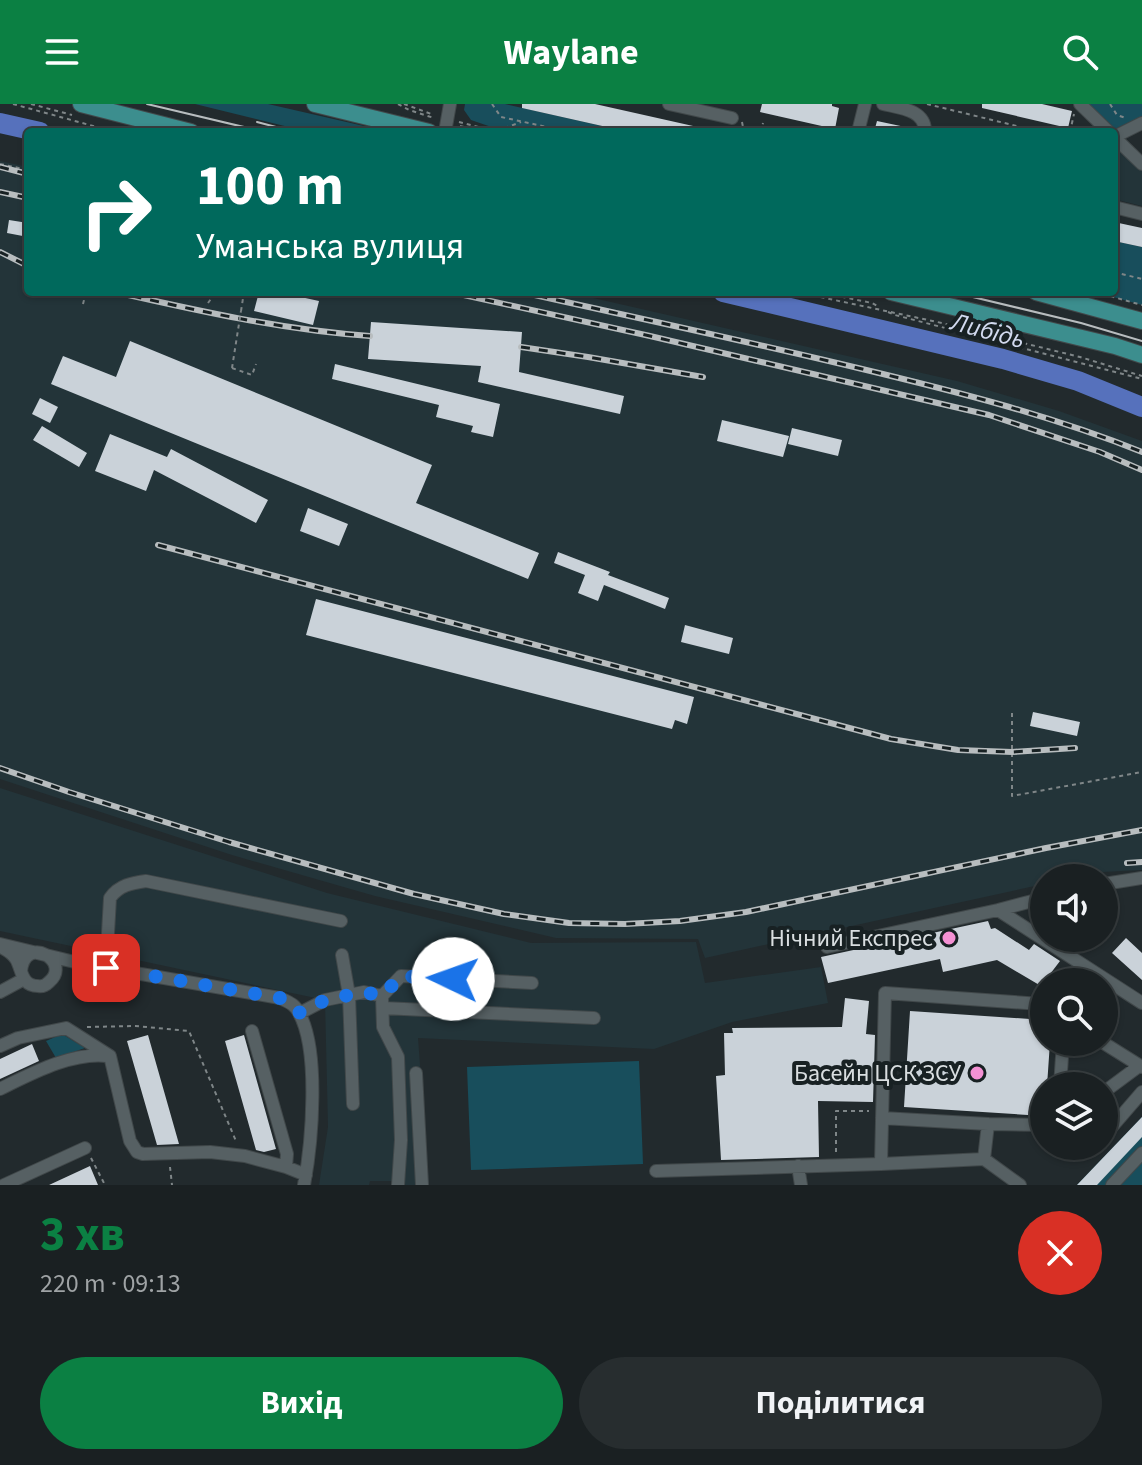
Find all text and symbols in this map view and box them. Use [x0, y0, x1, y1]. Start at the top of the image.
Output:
text: Waylane [503, 27, 639, 78]
icon: menu [40, 30, 84, 74]
icon: search [1058, 30, 1102, 74]
text: 100 m [196, 147, 344, 226]
icon: right [64, 160, 168, 264]
text: Уманська вулиця [196, 221, 464, 272]
water label: Либідь [945, 302, 1029, 358]
map controls [1030, 864, 1118, 1160]
button: sound [1030, 864, 1118, 952]
place label: Нічний Експрес [769, 921, 933, 956]
marker: Нічний Експрес [940, 929, 958, 947]
pin [72, 934, 140, 1002]
position arrow [411, 937, 495, 1021]
icon: arrive [84, 946, 128, 990]
button: search [1030, 968, 1118, 1056]
place label: Басейн ЦСК ЗСУ [794, 1056, 962, 1091]
marker: Басейн ЦСК ЗСУ [968, 1064, 986, 1082]
button: layers [1030, 1072, 1118, 1160]
text: 3 хв [40, 1201, 125, 1269]
button: close [1018, 1211, 1102, 1295]
text: 220 m · 09:13 [40, 1265, 181, 1302]
button: Вихід [40, 1357, 563, 1449]
button: Поділитися [579, 1357, 1102, 1449]

